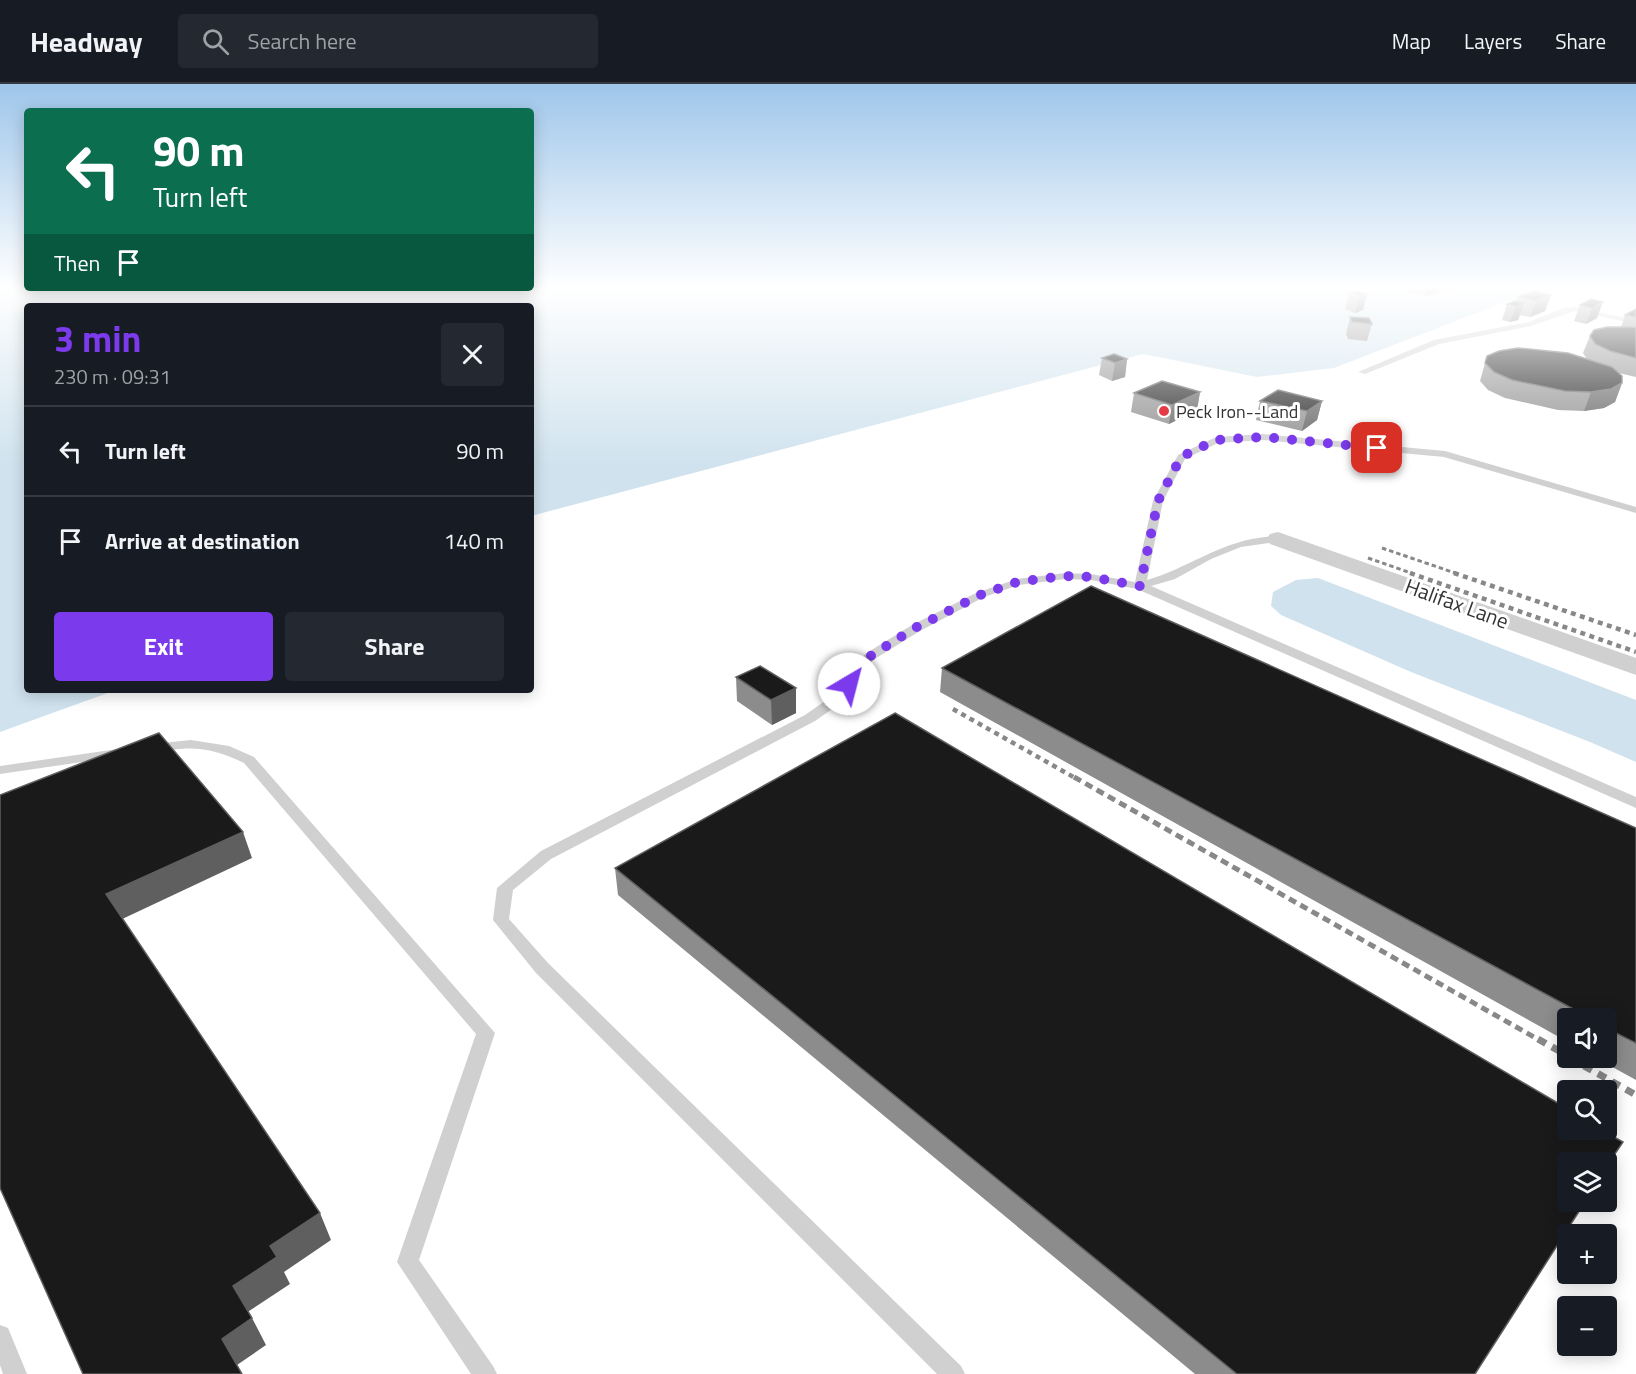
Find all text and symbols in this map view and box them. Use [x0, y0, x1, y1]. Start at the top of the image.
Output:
search box [178, 14, 598, 68]
text: Headway [30, 20, 142, 63]
text: Search here [247, 24, 357, 58]
icon: search [199, 25, 232, 58]
text: Map [1392, 25, 1431, 57]
text: Layers [1464, 25, 1522, 57]
text: Share [1555, 25, 1606, 57]
text: 90 m [153, 118, 245, 182]
icon: left [54, 132, 132, 210]
text: Turn left [153, 176, 247, 217]
text: Then [54, 246, 100, 280]
icon: arrive [112, 246, 145, 279]
text: 3 min [54, 311, 141, 366]
button: close [441, 323, 504, 386]
text: 230 m · 09:31 [54, 361, 171, 392]
place label: Peck Iron--Land [1176, 398, 1298, 425]
marker: Peck Iron--Land [1157, 404, 1171, 418]
pin [1351, 422, 1402, 473]
icon: arrive [1360, 431, 1393, 464]
text: Turn left [105, 434, 186, 468]
text: 90 m [456, 434, 504, 468]
icon: left [54, 435, 87, 468]
text: Arrive at destination [105, 524, 300, 558]
text: 140 m [444, 524, 504, 558]
icon: arrive [54, 525, 87, 558]
street label: Halifax Lane [1401, 569, 1513, 637]
button: Exit [54, 612, 273, 681]
button: Share [285, 612, 504, 681]
position arrow [817, 652, 881, 716]
map controls [1557, 1008, 1617, 1356]
button: sound [1557, 1008, 1617, 1068]
button: search [1557, 1080, 1617, 1140]
button: layers [1557, 1152, 1617, 1212]
button: + [1557, 1224, 1617, 1284]
button: − [1557, 1296, 1617, 1356]

